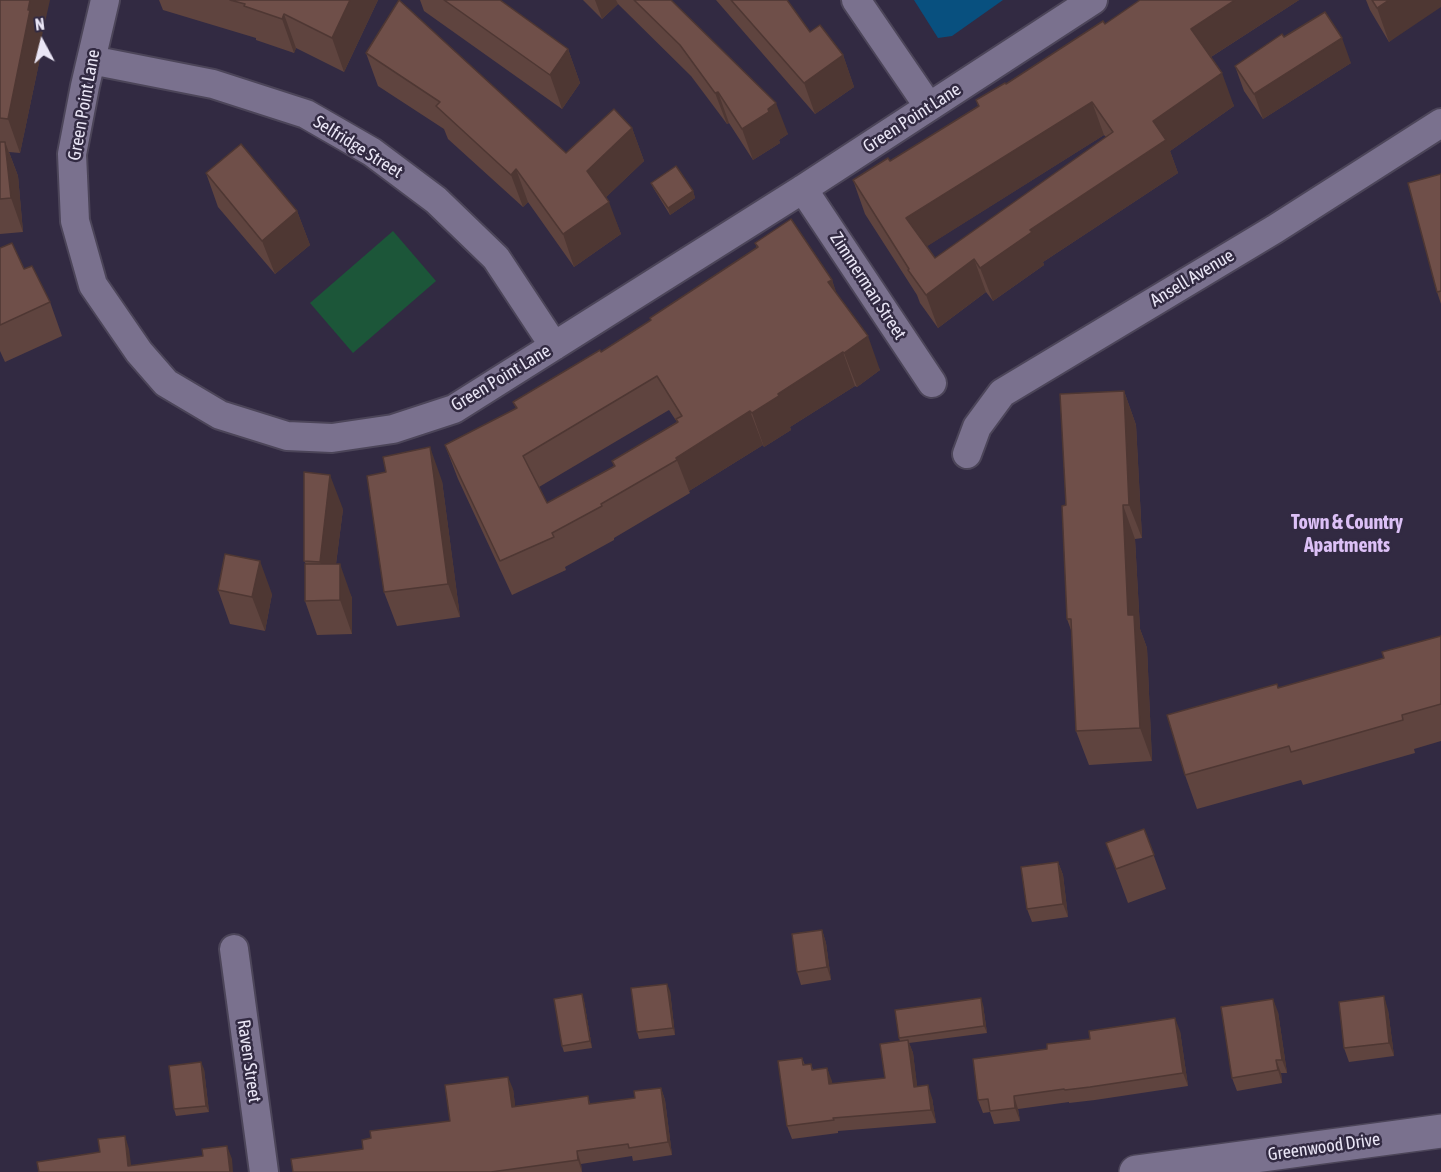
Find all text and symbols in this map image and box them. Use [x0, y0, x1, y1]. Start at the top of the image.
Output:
north arrow [12, 12, 72, 72]
text: N [34, 15, 46, 34]
street label: Green Point Lane [64, 48, 104, 162]
street label: Green Point Lane [859, 78, 965, 158]
street label: Selfridge Street [309, 111, 407, 183]
street label: Zimmerman Street [825, 228, 911, 344]
street label: Ansell Avenue [1146, 245, 1238, 311]
street label: Green Point Lane [447, 340, 555, 416]
district label: Town & Country Apartments [1291, 511, 1403, 558]
street label: Raven Street [232, 1018, 266, 1104]
street label: Greenwood Drive [1266, 1128, 1382, 1166]

